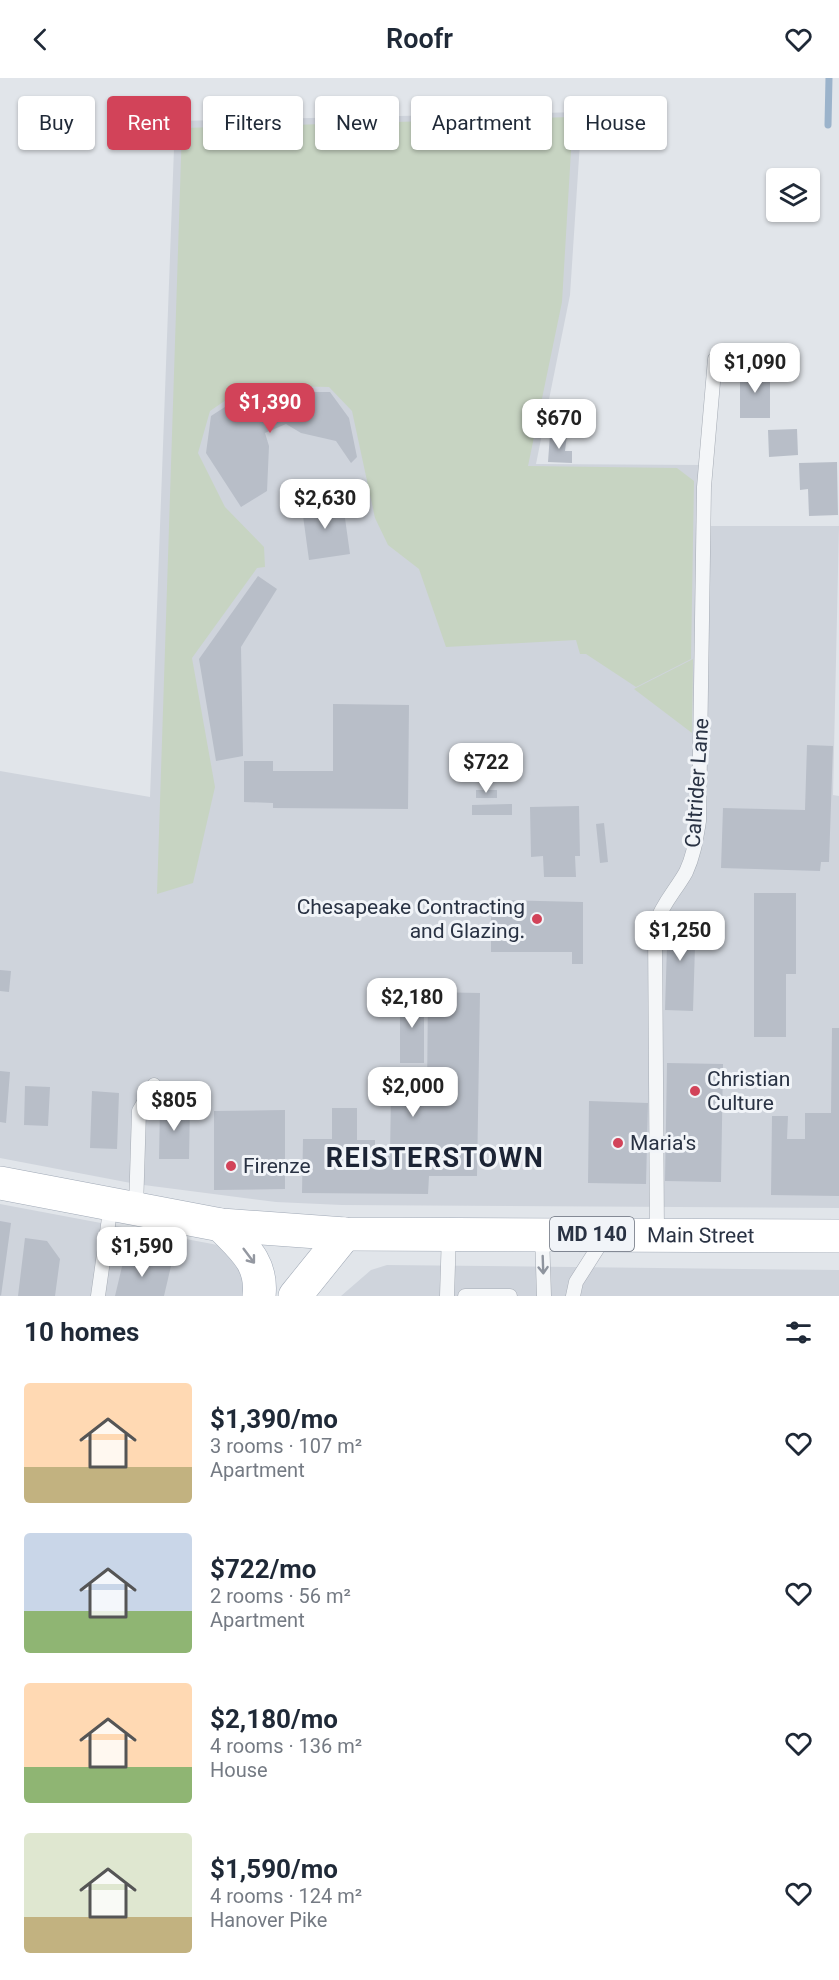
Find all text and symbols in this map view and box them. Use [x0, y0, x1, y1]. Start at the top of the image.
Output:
icon: back [24, 23, 57, 56]
text: Roofr [386, 23, 453, 55]
icon: heart [782, 23, 815, 56]
chip: Buy [18, 96, 95, 150]
chip: Rent [107, 96, 191, 150]
chip: Filters [203, 96, 303, 150]
chip: New [315, 96, 399, 150]
chip: Apartment [411, 96, 552, 150]
chip: House [564, 96, 667, 150]
map controls [766, 168, 820, 222]
button: layers [766, 168, 820, 222]
pin: $1,090 [706, 343, 804, 394]
text: $1,090 [724, 350, 786, 374]
pin: $1,390 [221, 383, 319, 434]
text: $1,390 [239, 390, 301, 414]
pin: $670 [523, 399, 595, 450]
text: $670 [536, 406, 582, 430]
pin: $2,630 [276, 479, 374, 530]
text: $2,630 [294, 486, 356, 510]
street label: Caltrider Lane [680, 717, 714, 849]
pin: $722 [450, 743, 522, 794]
text: $722 [463, 750, 509, 774]
place label: Chesapeake Contracting and Glazing. [297, 895, 525, 943]
pin: $1,250 [631, 911, 729, 962]
marker: Chesapeake Contracting and Glazing. [530, 912, 544, 926]
text: $1,250 [649, 918, 711, 942]
pin: $2,180 [363, 978, 461, 1029]
text: $2,180 [381, 985, 443, 1009]
pin: $2,000 [364, 1067, 462, 1118]
place label: Christian Culture [707, 1067, 790, 1115]
text: $2,000 [382, 1074, 444, 1098]
pin: $805 [138, 1081, 210, 1132]
marker: Christian Culture [688, 1084, 702, 1098]
text: $805 [151, 1088, 197, 1112]
place label: Maria's [630, 1131, 696, 1155]
marker: Maria's [611, 1136, 625, 1150]
district label: REISTERSTOWN [326, 1142, 544, 1174]
place label: Firenze [243, 1154, 311, 1178]
marker: Firenze [224, 1159, 238, 1173]
road number: MD 140 [550, 1217, 634, 1251]
street label: Main Street [647, 1223, 754, 1248]
pin: $1,590 [93, 1227, 191, 1278]
text: $1,590 [111, 1234, 173, 1258]
one-way arrow [243, 1248, 255, 1264]
one-way arrow [538, 1255, 549, 1275]
icon: filters [782, 1316, 815, 1349]
text: 10 homes [24, 1317, 139, 1347]
text: $1,390/mo [210, 1404, 338, 1434]
icon: home [72, 1407, 144, 1479]
icon: heart [782, 1427, 815, 1460]
text: 3 rooms · 107 m² [210, 1434, 362, 1458]
text: Apartment [210, 1458, 305, 1482]
text: $722/mo [210, 1554, 317, 1584]
icon: home [72, 1557, 144, 1629]
icon: heart [782, 1577, 815, 1610]
text: 2 rooms · 56 m² [210, 1584, 351, 1608]
text: Apartment [210, 1608, 305, 1632]
text: $2,180/mo [210, 1704, 338, 1734]
icon: home [72, 1707, 144, 1779]
icon: heart [782, 1727, 815, 1760]
text: 4 rooms · 136 m² [210, 1734, 362, 1758]
text: House [210, 1758, 268, 1782]
text: $1,590/mo [210, 1854, 338, 1884]
icon: home [72, 1857, 144, 1929]
icon: heart [782, 1877, 815, 1910]
text: 4 rooms · 124 m² [210, 1884, 362, 1908]
text: Hanover Pike [210, 1908, 327, 1932]

